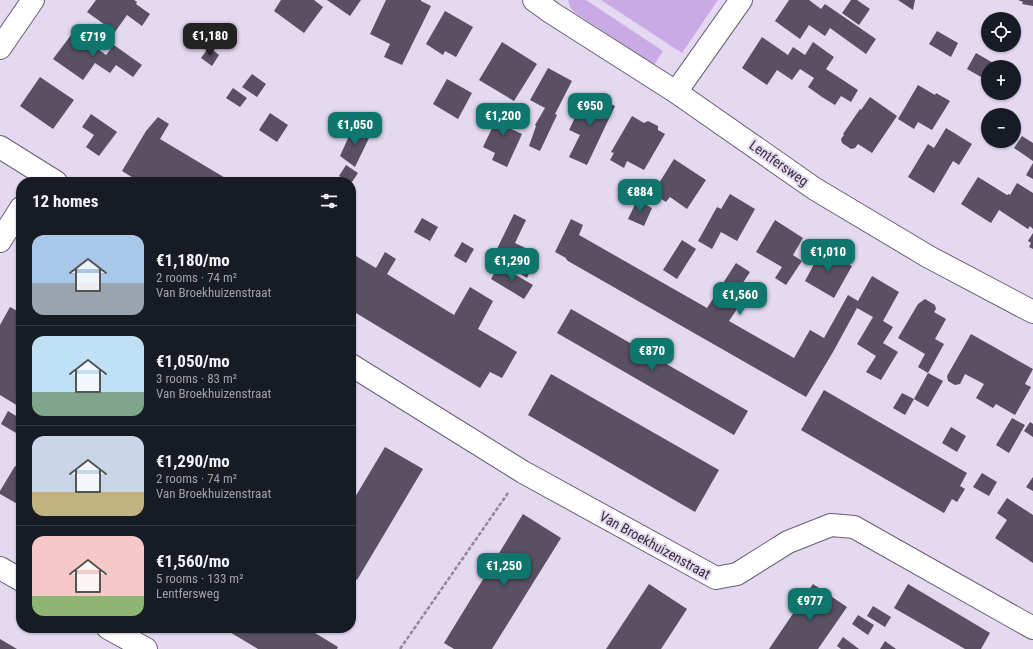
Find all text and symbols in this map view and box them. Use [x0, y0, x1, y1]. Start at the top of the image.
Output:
map controls [981, 12, 1021, 148]
button: locate [981, 12, 1021, 52]
pin: €1,180 [177, 23, 243, 57]
pin: €719 [69, 24, 117, 58]
text: €1,180 [192, 28, 228, 43]
text: €719 [80, 29, 106, 44]
button: + [981, 60, 1021, 100]
pin: €950 [566, 93, 614, 127]
text: €950 [577, 98, 603, 113]
pin: €1,200 [470, 103, 536, 137]
text: €1,200 [485, 108, 521, 123]
button: − [981, 108, 1021, 148]
pin: €1,050 [322, 112, 388, 146]
text: €1,050 [337, 117, 373, 132]
street label: Lentfersweg [746, 137, 812, 189]
pin: €884 [616, 179, 664, 213]
text: €884 [627, 184, 653, 199]
icon: filters [318, 190, 340, 212]
text: 12 homes [32, 191, 98, 211]
pin: €1,010 [795, 239, 861, 273]
text: €1,010 [810, 244, 846, 259]
pin: €1,290 [479, 248, 545, 282]
text: €1,180/mo [156, 250, 230, 270]
icon: home [64, 251, 112, 299]
text: €1,290 [494, 253, 530, 268]
text: 2 rooms · 74 m² [156, 270, 237, 285]
pin: €1,560 [707, 282, 773, 316]
text: Van Broekhuizenstraat [156, 285, 271, 300]
text: €1,560 [722, 287, 758, 302]
pin: €870 [628, 338, 676, 372]
text: €870 [639, 343, 665, 358]
text: €1,050/mo [156, 351, 230, 371]
icon: home [64, 352, 112, 400]
text: 3 rooms · 83 m² [156, 371, 237, 386]
text: Van Broekhuizenstraat [156, 386, 271, 401]
text: €1,290/mo [156, 451, 230, 471]
icon: home [64, 452, 112, 500]
text: 2 rooms · 74 m² [156, 471, 237, 486]
text: Van Broekhuizenstraat [156, 486, 271, 501]
street label: Van Broekhuizenstraat [597, 508, 713, 582]
text: €1,560/mo [156, 551, 230, 571]
icon: home [64, 552, 112, 600]
pin: €1,250 [471, 553, 537, 587]
text: €1,250 [486, 558, 522, 573]
text: 5 rooms · 133 m² [156, 571, 243, 586]
text: Lentfersweg [156, 586, 219, 601]
pin: €977 [786, 588, 834, 622]
text: €977 [797, 593, 823, 608]

